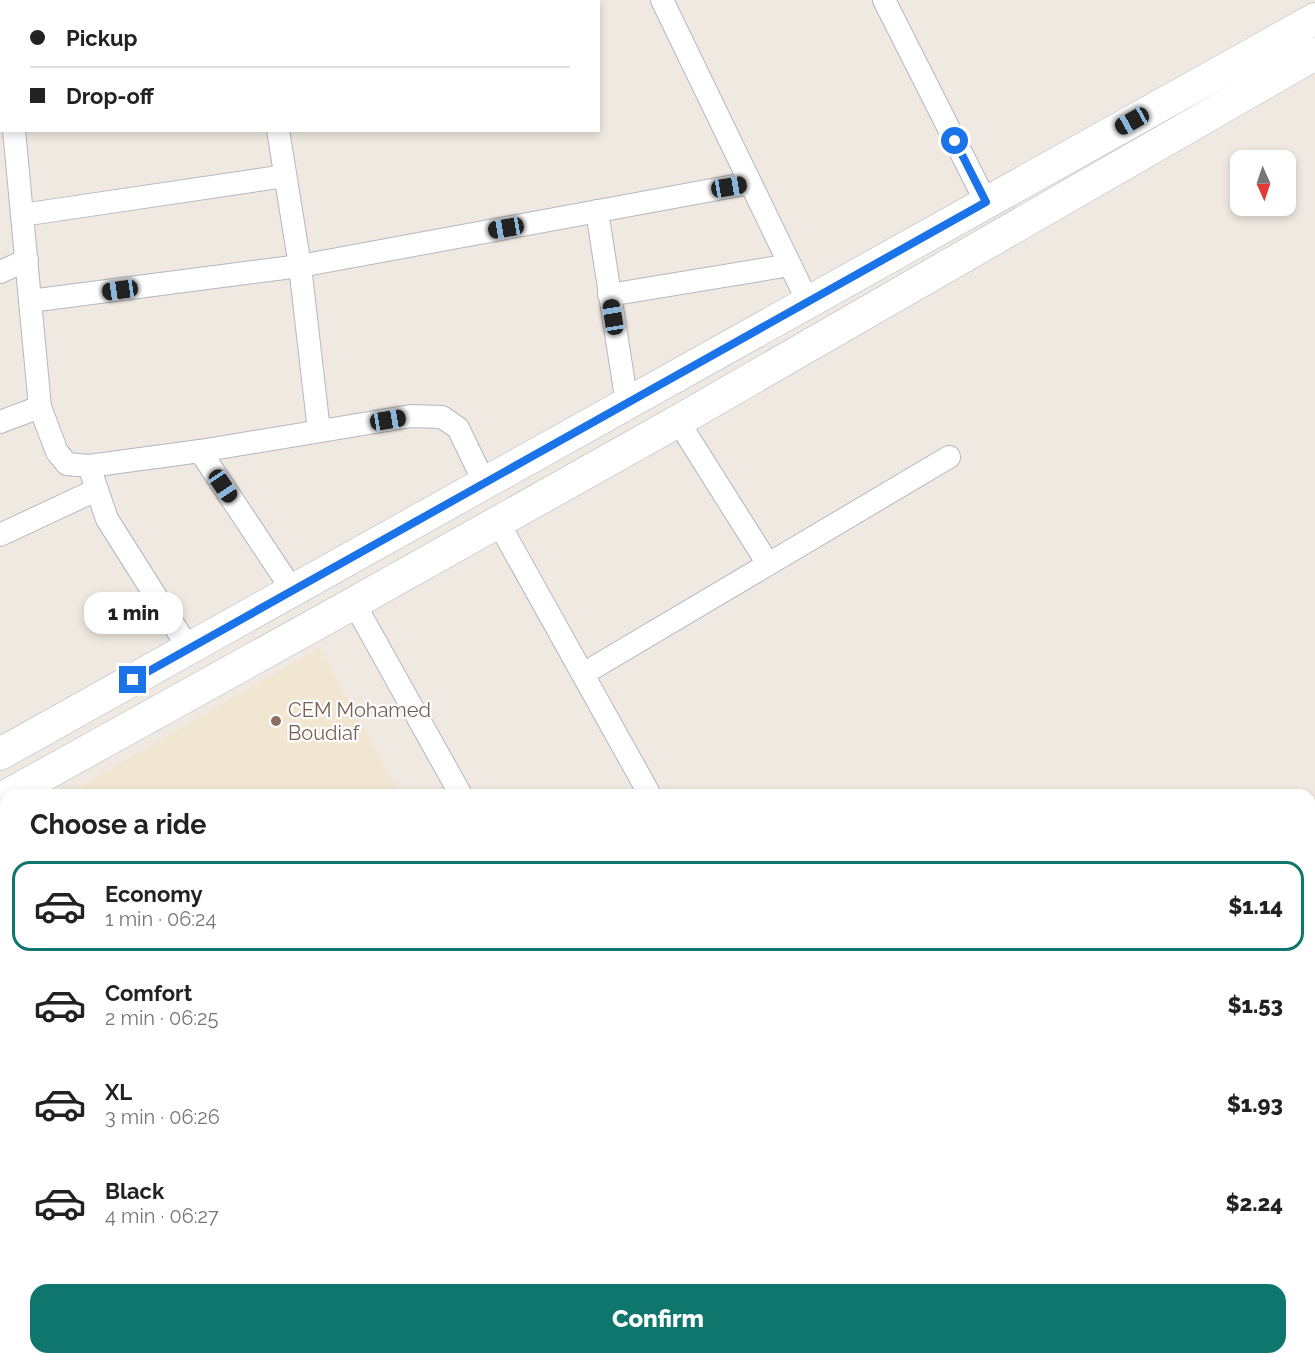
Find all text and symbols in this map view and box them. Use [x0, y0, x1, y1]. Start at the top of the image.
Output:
text: Pickup [66, 25, 138, 51]
text: Drop-off [66, 83, 154, 109]
car [1112, 104, 1152, 138]
route start [941, 127, 968, 154]
north arrow [1230, 150, 1296, 216]
map controls [1230, 150, 1296, 216]
car [710, 175, 748, 199]
car [487, 216, 525, 240]
car [101, 279, 139, 301]
car [601, 298, 625, 336]
car [369, 408, 407, 432]
car [205, 466, 241, 506]
callout: 1 min [84, 593, 182, 635]
text: 1 min [108, 601, 159, 625]
route end [119, 666, 146, 693]
place label: CEM Mohamed Boudiaf [288, 698, 431, 745]
marker: CEM Mohamed Boudiaf [269, 714, 283, 728]
text: Choose a ride [30, 809, 206, 840]
icon: car [33, 879, 87, 933]
text: Economy [105, 881, 203, 907]
text: $1.14 [1228, 893, 1283, 919]
text: 1 min · 06:24 [105, 907, 216, 931]
icon: car [33, 978, 87, 1032]
text: Comfort [105, 980, 192, 1006]
text: $1.53 [1227, 992, 1283, 1018]
text: 2 min · 06:25 [105, 1006, 218, 1030]
icon: car [33, 1077, 87, 1131]
text: XL [105, 1079, 132, 1105]
text: $1.93 [1227, 1091, 1283, 1117]
text: 3 min · 06:26 [105, 1105, 220, 1129]
icon: car [33, 1176, 87, 1230]
text: Black [105, 1178, 164, 1204]
text: $2.24 [1225, 1190, 1283, 1216]
text: 4 min · 06:27 [105, 1204, 219, 1228]
button: Confirm [30, 1284, 1286, 1353]

